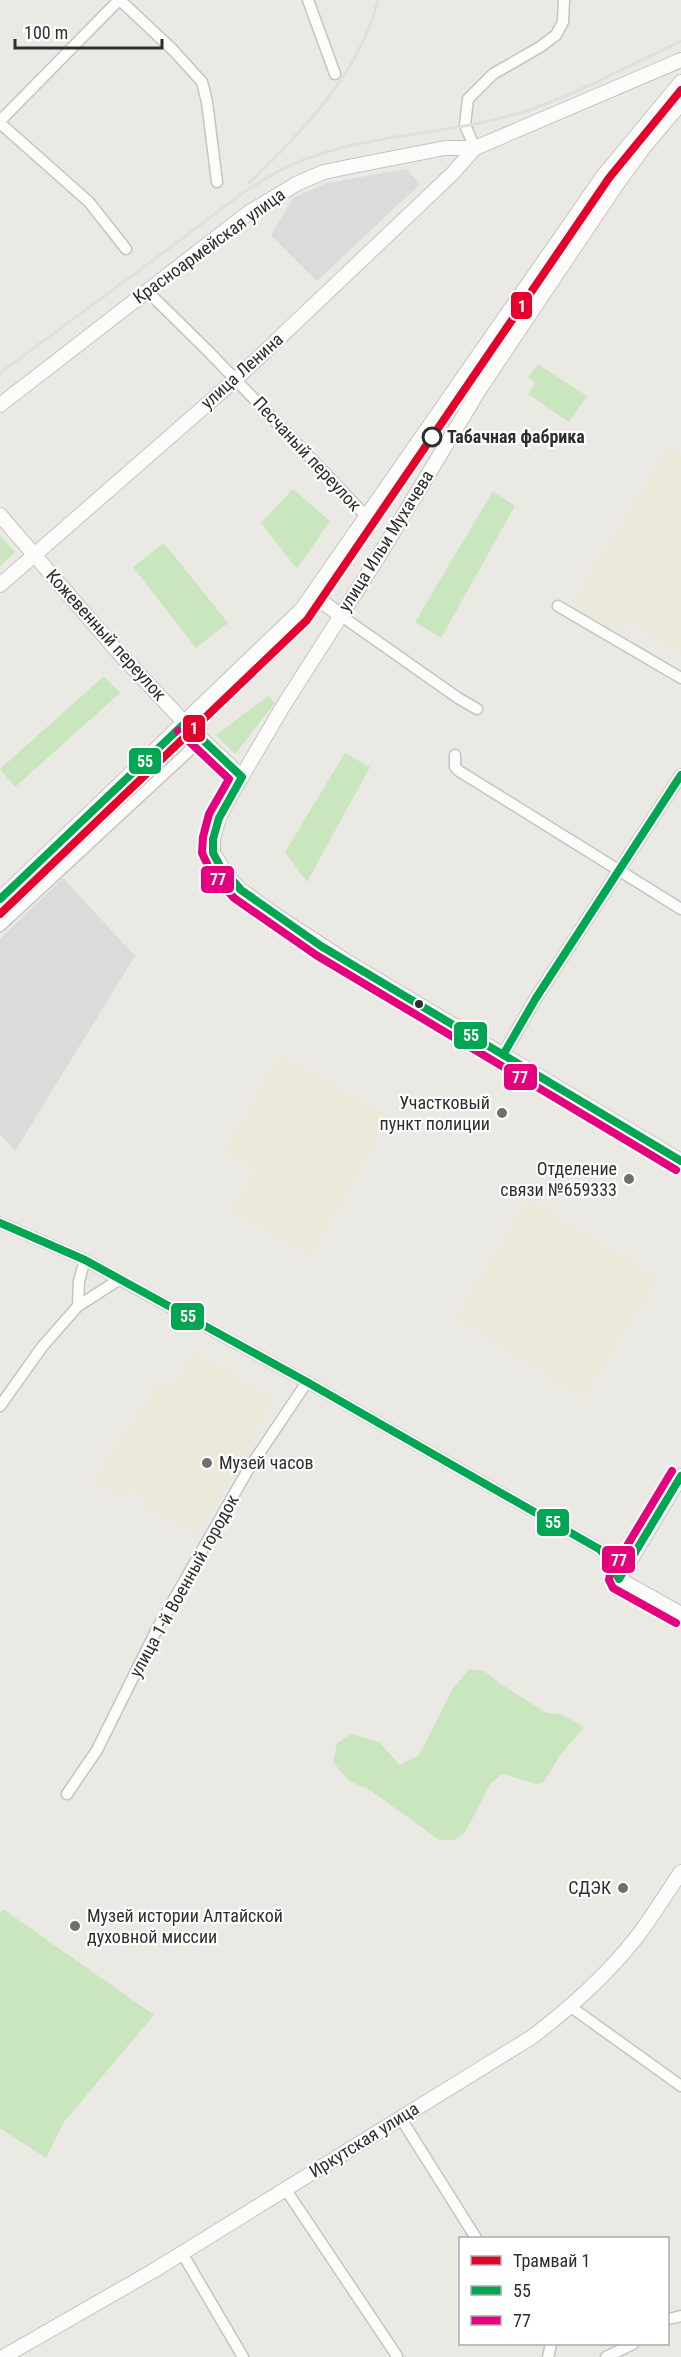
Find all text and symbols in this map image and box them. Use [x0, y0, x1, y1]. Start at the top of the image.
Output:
scale bar [15, 12, 162, 50]
text: 100 m [24, 22, 68, 43]
street label: Красноармейская улица [129, 183, 289, 308]
line badge: 1 [510, 291, 533, 320]
text: 1 [518, 297, 526, 316]
street label: улица Ленина [196, 328, 287, 413]
street label: Песчаный переулок [249, 392, 366, 515]
place label: Табачная фабрика [447, 426, 585, 447]
marker: Табачная фабрика [422, 427, 442, 447]
street label: улица Ильи Мухачева [334, 466, 438, 615]
street label: Кожевенный переулок [42, 565, 171, 705]
line badge: 1 [182, 714, 206, 743]
text: 1 [190, 719, 198, 738]
line badge: 55 [128, 747, 162, 775]
text: 55 [137, 752, 153, 771]
line badge: 77 [200, 865, 235, 894]
text: 77 [210, 870, 226, 889]
unlabelled marker [413, 998, 425, 1010]
line badge: 55 [453, 1021, 488, 1050]
text: 55 [463, 1026, 479, 1045]
line badge: 77 [503, 1063, 538, 1091]
text: 77 [512, 1068, 528, 1087]
place label: Участковый пункт полиции [380, 1092, 490, 1134]
marker: Участковый пункт полиции [495, 1106, 509, 1120]
place label: Отделение связи №659333 [500, 1158, 617, 1200]
marker: Отделение связи №659333 [622, 1172, 636, 1186]
line badge: 55 [170, 1302, 205, 1331]
text: 55 [180, 1307, 196, 1326]
place label: Музей часов [219, 1452, 314, 1473]
marker: Музей часов [200, 1456, 214, 1470]
street label: улица 1-й Военный городок [125, 1490, 243, 1681]
line badge: 55 [536, 1508, 570, 1537]
text: 55 [545, 1513, 561, 1532]
line badge: 77 [601, 1545, 636, 1574]
text: 77 [611, 1551, 627, 1570]
place label: СДЭК [568, 1877, 611, 1898]
marker: СДЭК [616, 1881, 630, 1895]
place label: Музей истории Алтайской духовной миссии [87, 1905, 283, 1947]
marker: Музей истории Алтайской духовной миссии [68, 1919, 82, 1933]
street label: Иркутская улица [305, 2098, 422, 2182]
legend [459, 2237, 669, 2345]
text: Трамвай 1 [513, 2250, 590, 2271]
text: 55 [513, 2280, 531, 2301]
text: 77 [513, 2310, 531, 2331]

